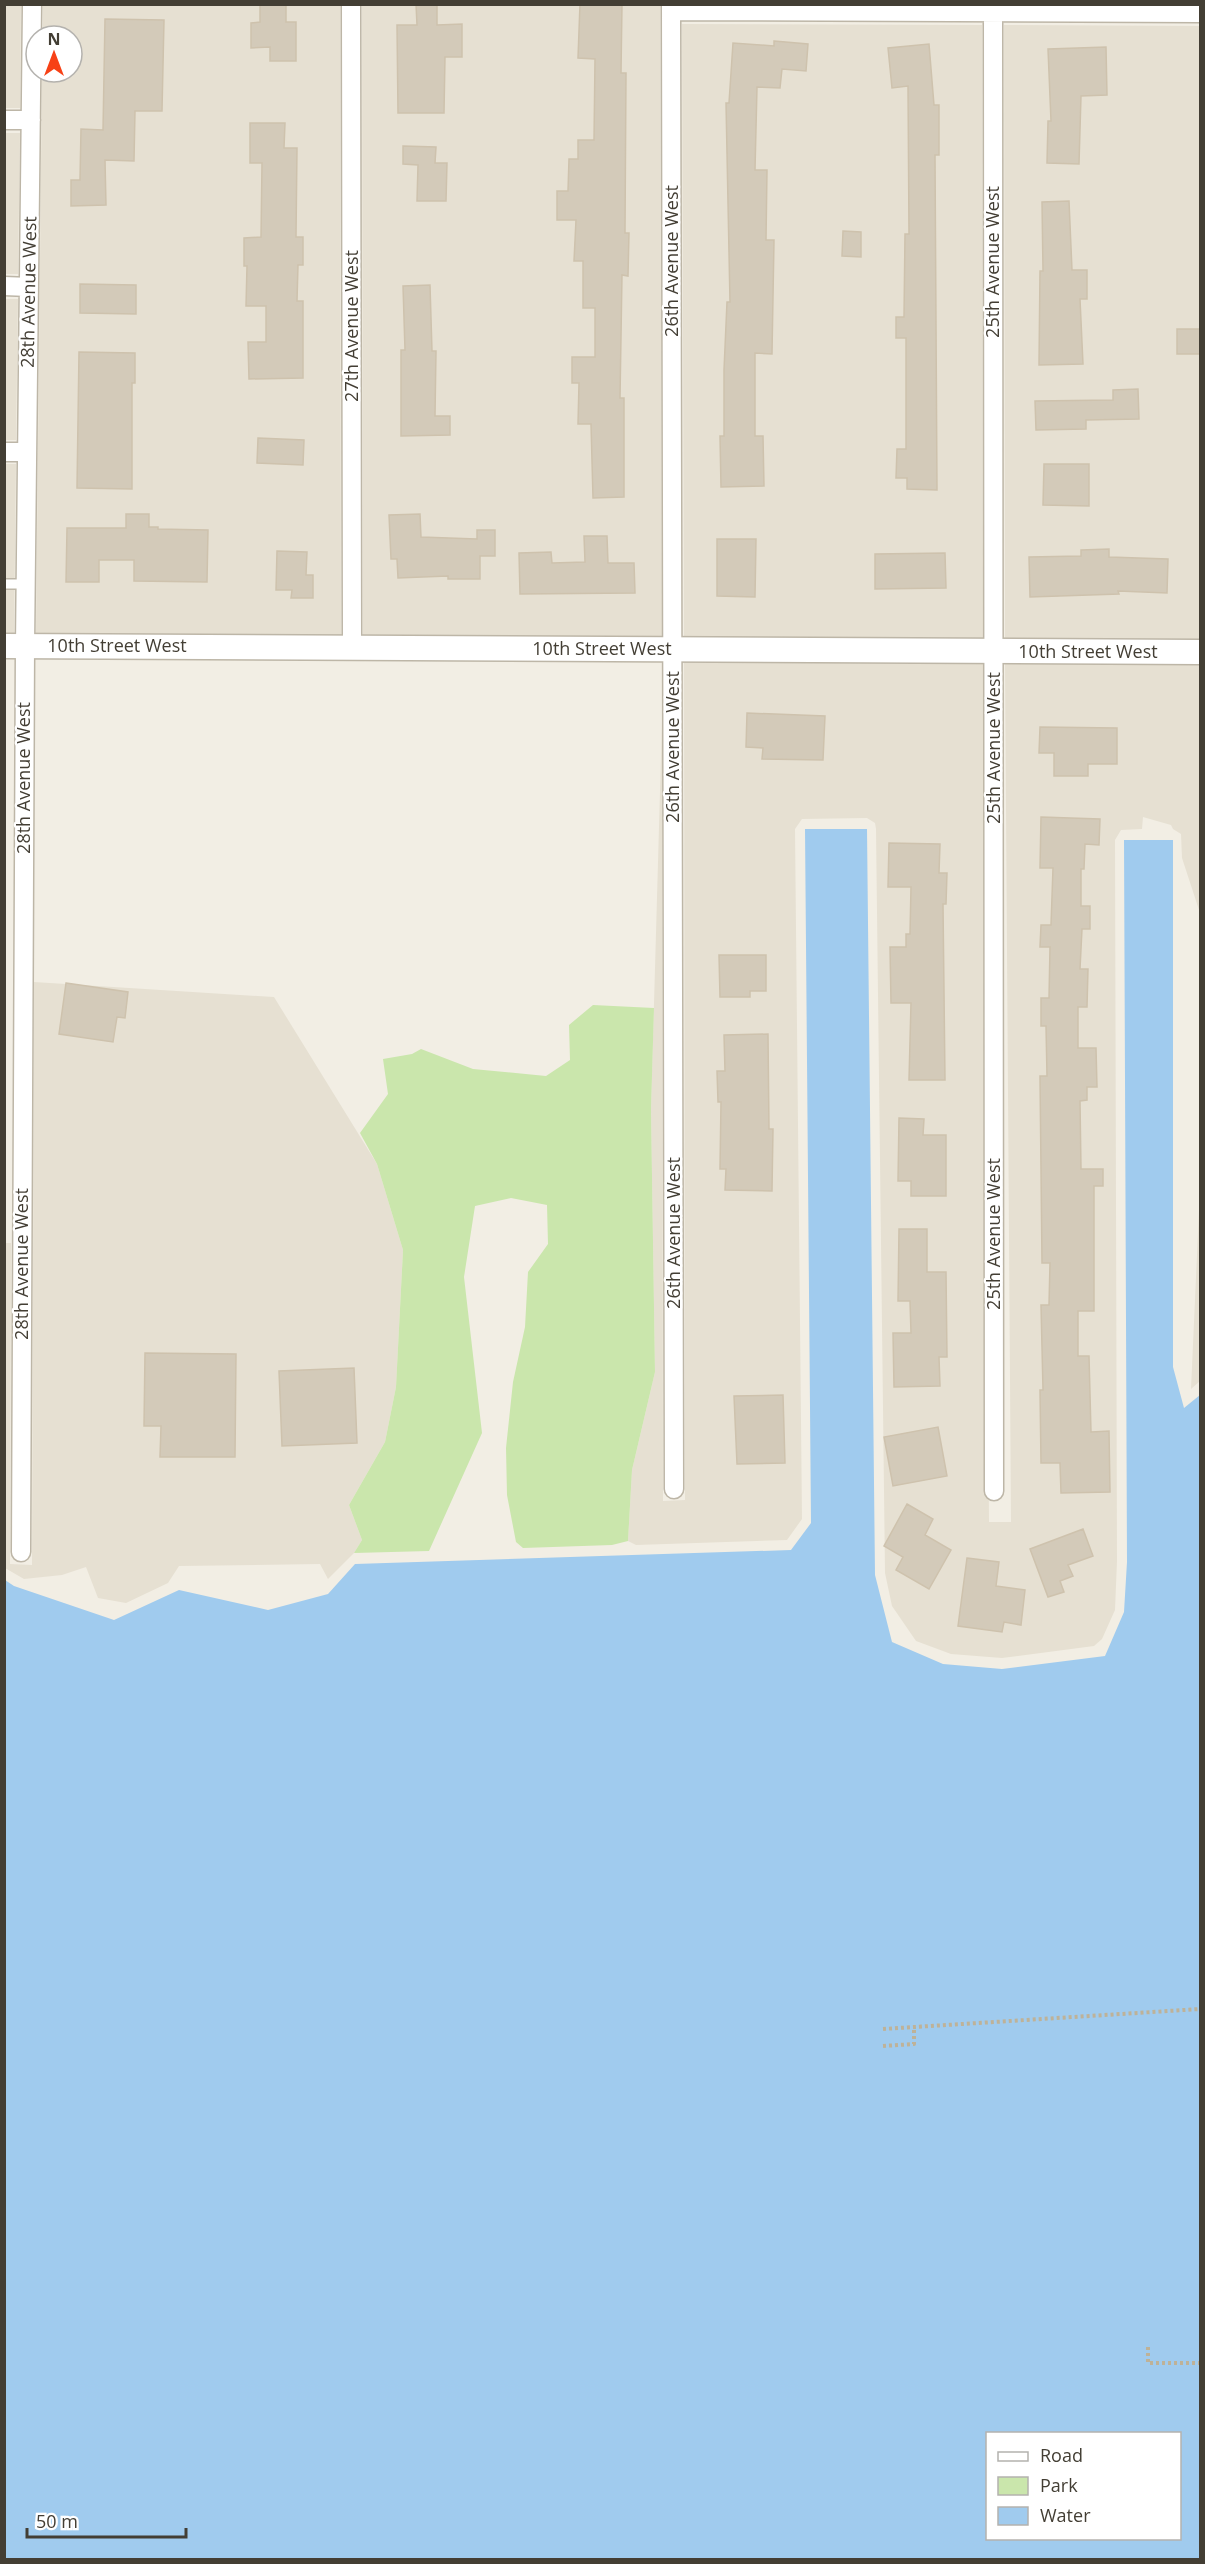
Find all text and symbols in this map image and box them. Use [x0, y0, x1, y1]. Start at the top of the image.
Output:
north arrow [24, 24, 84, 84]
text: N [47, 28, 61, 50]
street label: 26th Avenue West [659, 185, 683, 337]
street label: 25th Avenue West [980, 186, 1004, 338]
street label: 28th Avenue West [15, 216, 41, 368]
street label: 27th Avenue West [339, 250, 363, 402]
street label: 10th Street West [47, 633, 187, 657]
street label: 10th Street West [532, 636, 672, 660]
street label: 10th Street West [1018, 639, 1158, 663]
street label: 26th Avenue West [660, 671, 684, 823]
street label: 25th Avenue West [981, 672, 1005, 824]
street label: 28th Avenue West [11, 702, 35, 854]
street label: 26th Avenue West [661, 1157, 685, 1309]
street label: 25th Avenue West [981, 1158, 1005, 1310]
street label: 28th Avenue West [9, 1188, 33, 1340]
legend [986, 2432, 1181, 2540]
text: Road [1040, 2443, 1083, 2467]
text: Park [1040, 2473, 1078, 2497]
scale bar [27, 2501, 186, 2539]
text: Water [1040, 2503, 1091, 2527]
text: 50 m [36, 2509, 78, 2533]

